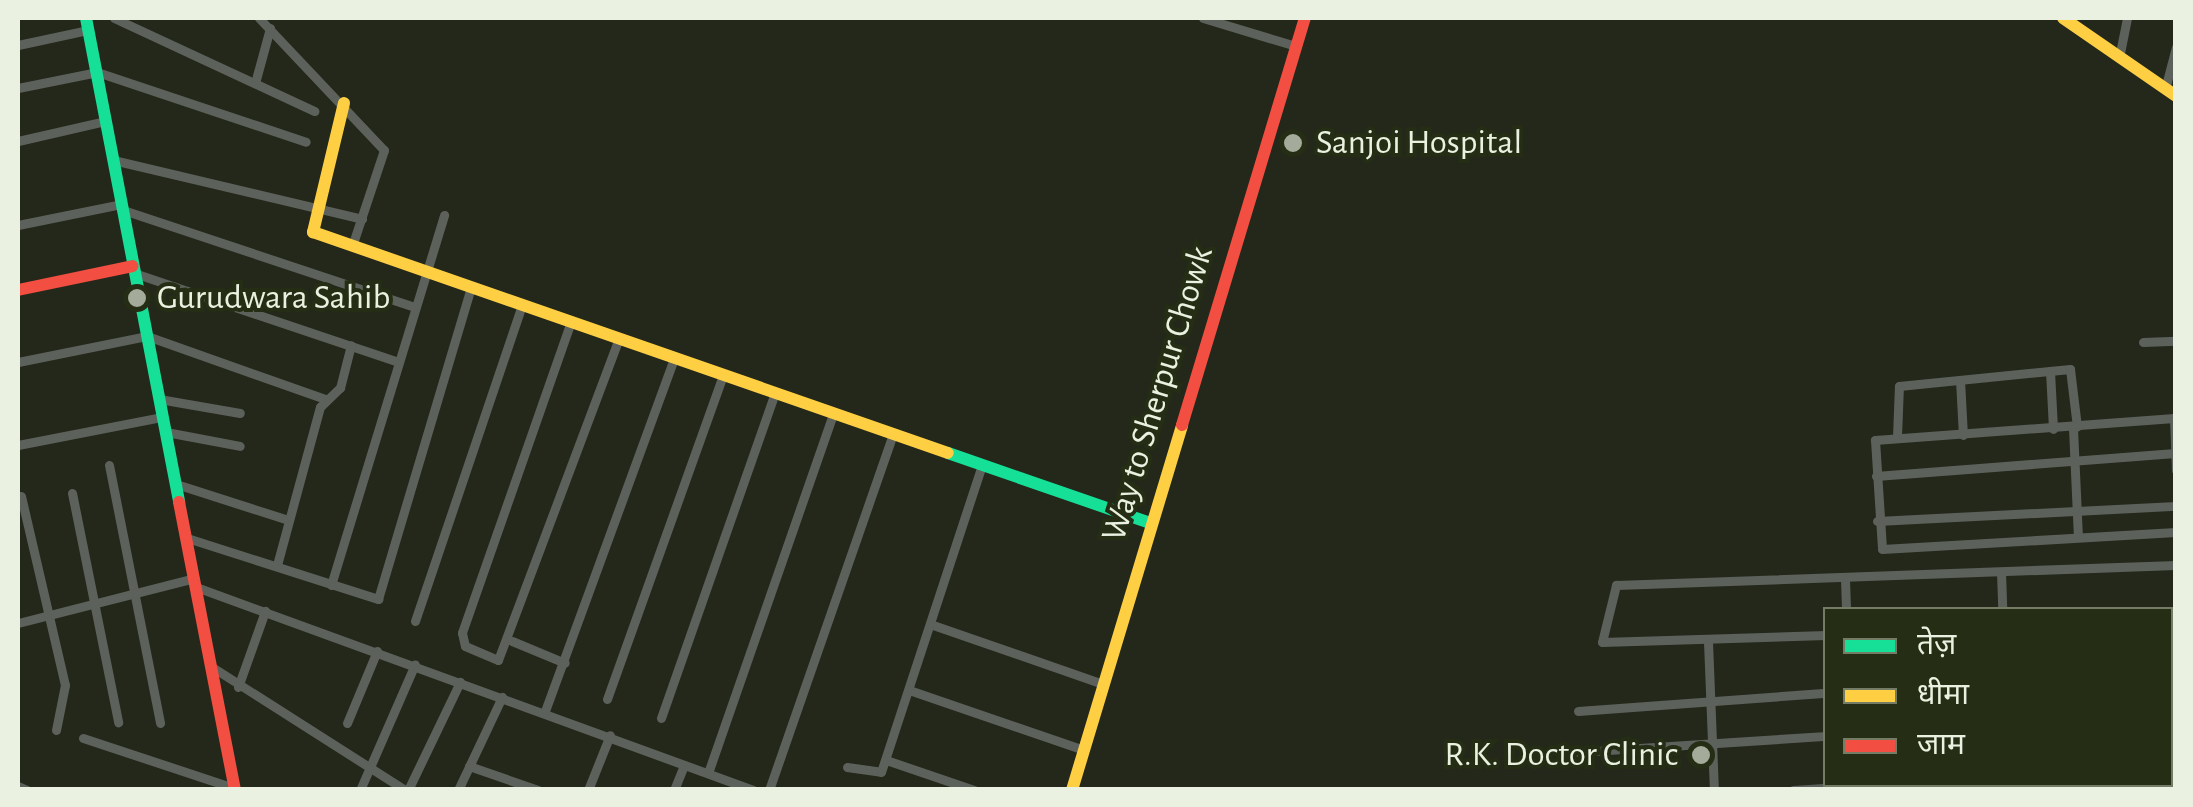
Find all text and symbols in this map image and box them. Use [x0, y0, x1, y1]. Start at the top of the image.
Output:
place label: Sanjoi Hospital [1316, 122, 1522, 164]
marker: Sanjoi Hospital [1280, 130, 1306, 156]
street label: Way to Sherpur Chowk [1093, 241, 1223, 547]
place label: Gurudwara Sahib [157, 277, 390, 319]
marker: Gurudwara Sahib [126, 287, 148, 309]
legend [1823, 607, 2173, 787]
text: तेज़ [1917, 630, 1956, 660]
text: धीमा [1917, 680, 1969, 710]
text: जाम [1917, 730, 1965, 760]
place label: R.K. Doctor Clinic [1444, 734, 1678, 776]
marker: R.K. Doctor Clinic [1688, 742, 1714, 768]

